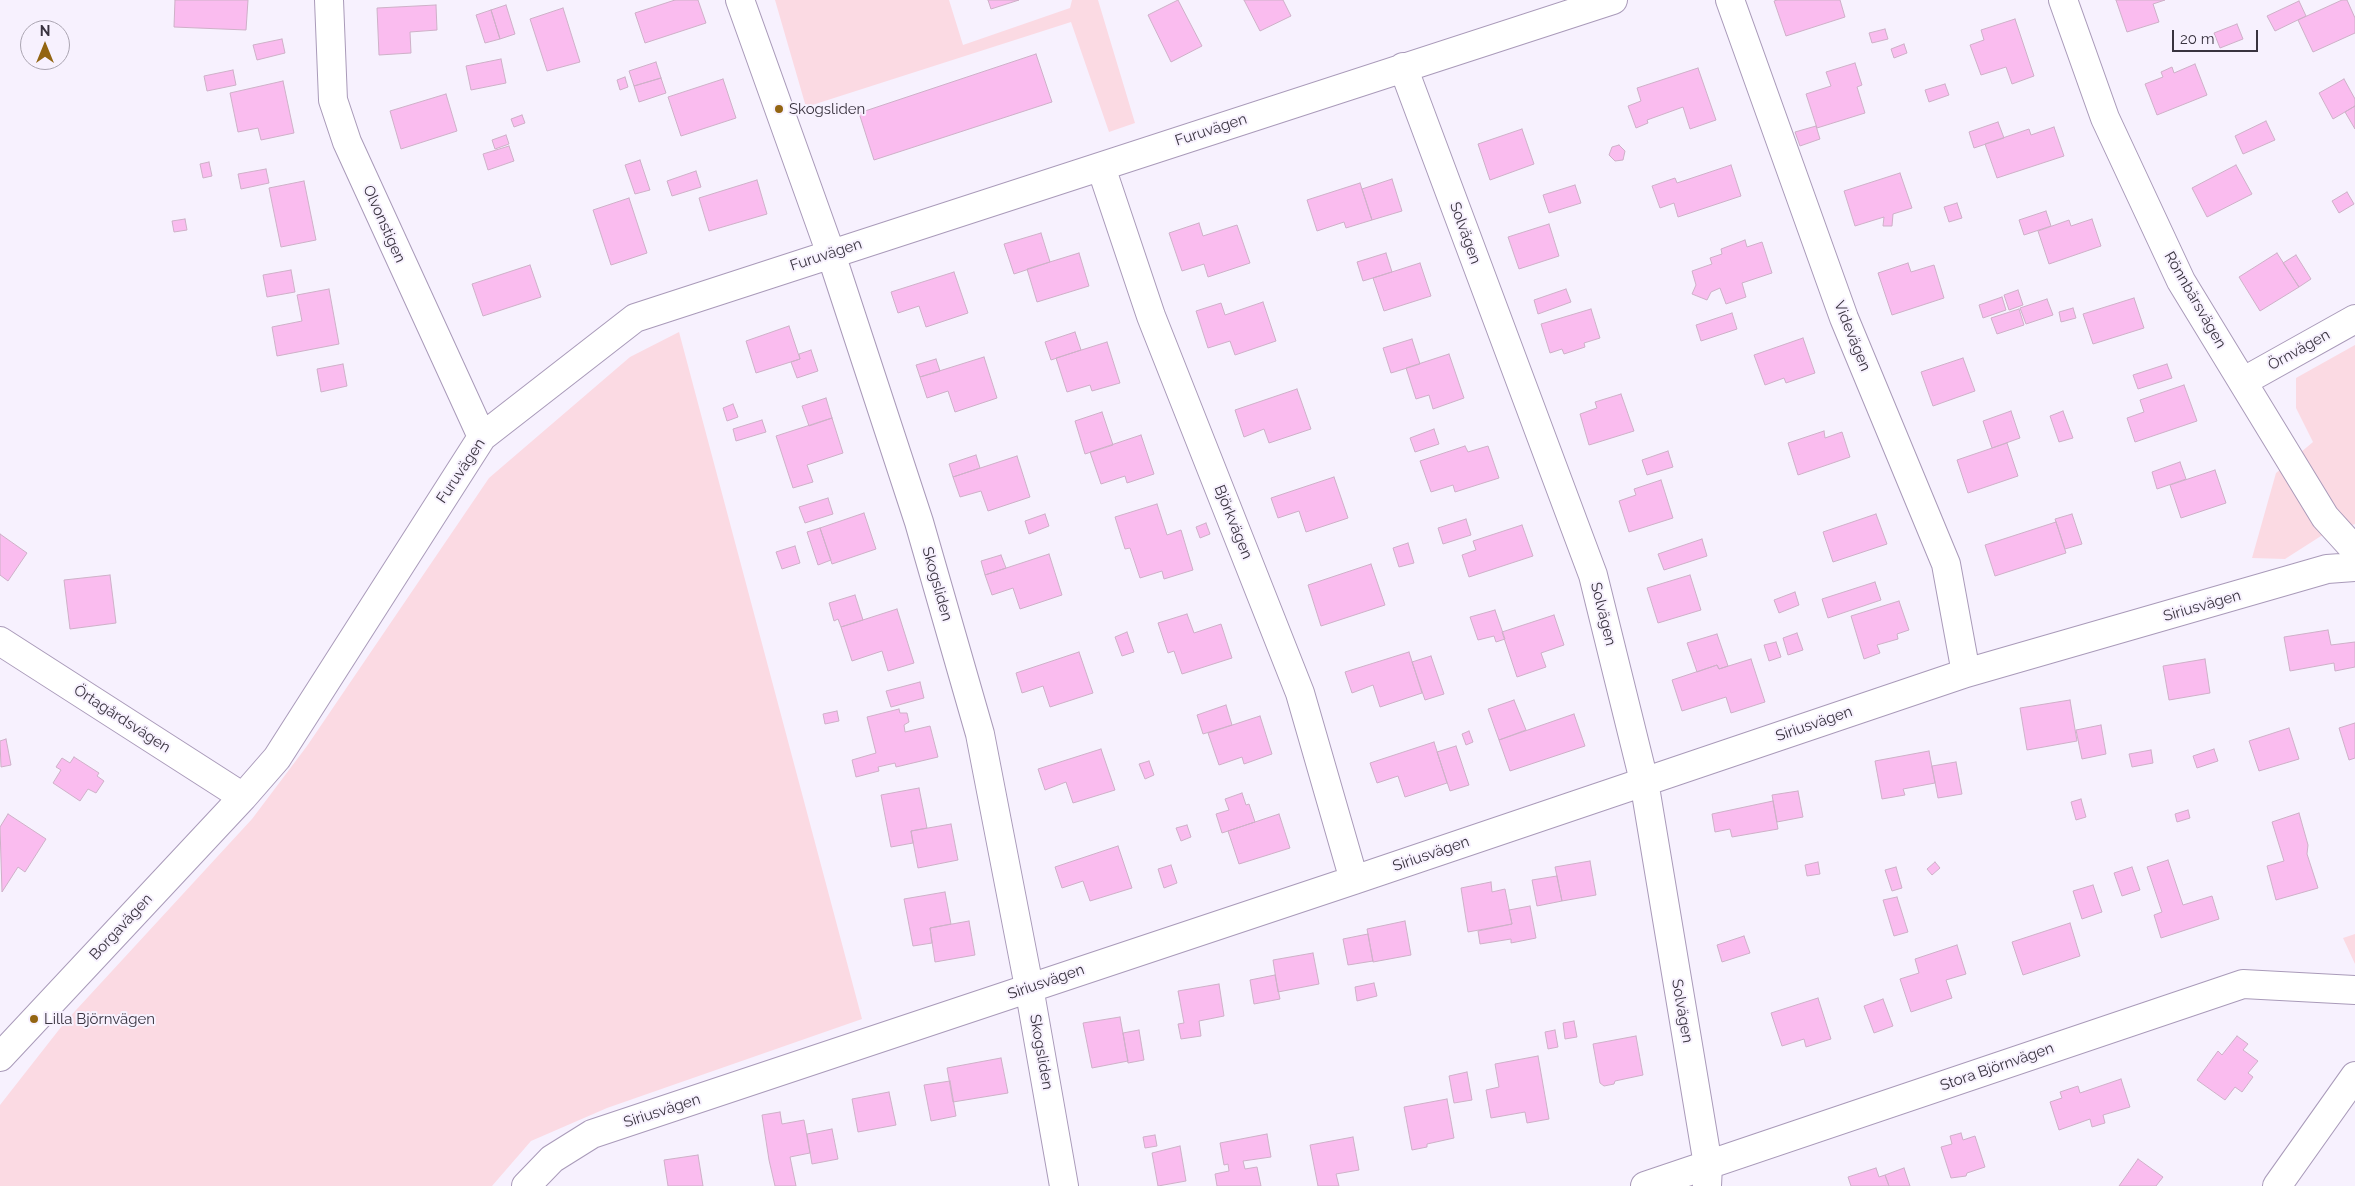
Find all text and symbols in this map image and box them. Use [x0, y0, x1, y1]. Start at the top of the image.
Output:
north arrow [20, 20, 70, 70]
scale bar [2175, 20, 2261, 52]
text: N [40, 23, 50, 39]
text: 20 m [2180, 30, 2215, 48]
place label: Skogsliden [789, 100, 865, 118]
marker: Skogsliden [773, 103, 785, 115]
street label: Furuvägen [1173, 110, 1249, 150]
street label: Olvonstigen [359, 183, 409, 265]
street label: Solvägen [1445, 200, 1485, 266]
street label: Furuvägen [788, 235, 864, 275]
street label: Rönnbärsvägen [2160, 249, 2230, 351]
street label: Videvägen [1830, 298, 1874, 374]
street label: Örnvägen [2265, 326, 2333, 374]
street label: Furuvägen [433, 435, 489, 507]
street label: Björkvägen [1210, 482, 1256, 562]
street label: Skogsliden [918, 545, 956, 623]
street label: Solvägen [1586, 580, 1620, 648]
street label: Siriusvägen [2161, 586, 2243, 626]
street label: Örtagårdsvägen [70, 681, 174, 757]
street label: Siriusvägen [1773, 703, 1855, 745]
street label: Siriusvägen [1390, 833, 1472, 875]
street label: Borgavägen [86, 890, 156, 964]
street label: Siriusvägen [1005, 961, 1087, 1003]
street label: Solvägen [1668, 978, 1696, 1044]
place label: Lilla Björnvägen [44, 1010, 155, 1028]
marker: Lilla Björnvägen [28, 1013, 40, 1025]
street label: Skogsliden [1026, 1013, 1056, 1091]
street label: Stora Björnvägen [1938, 1039, 2056, 1095]
street label: Siriusvägen [621, 1090, 703, 1132]

